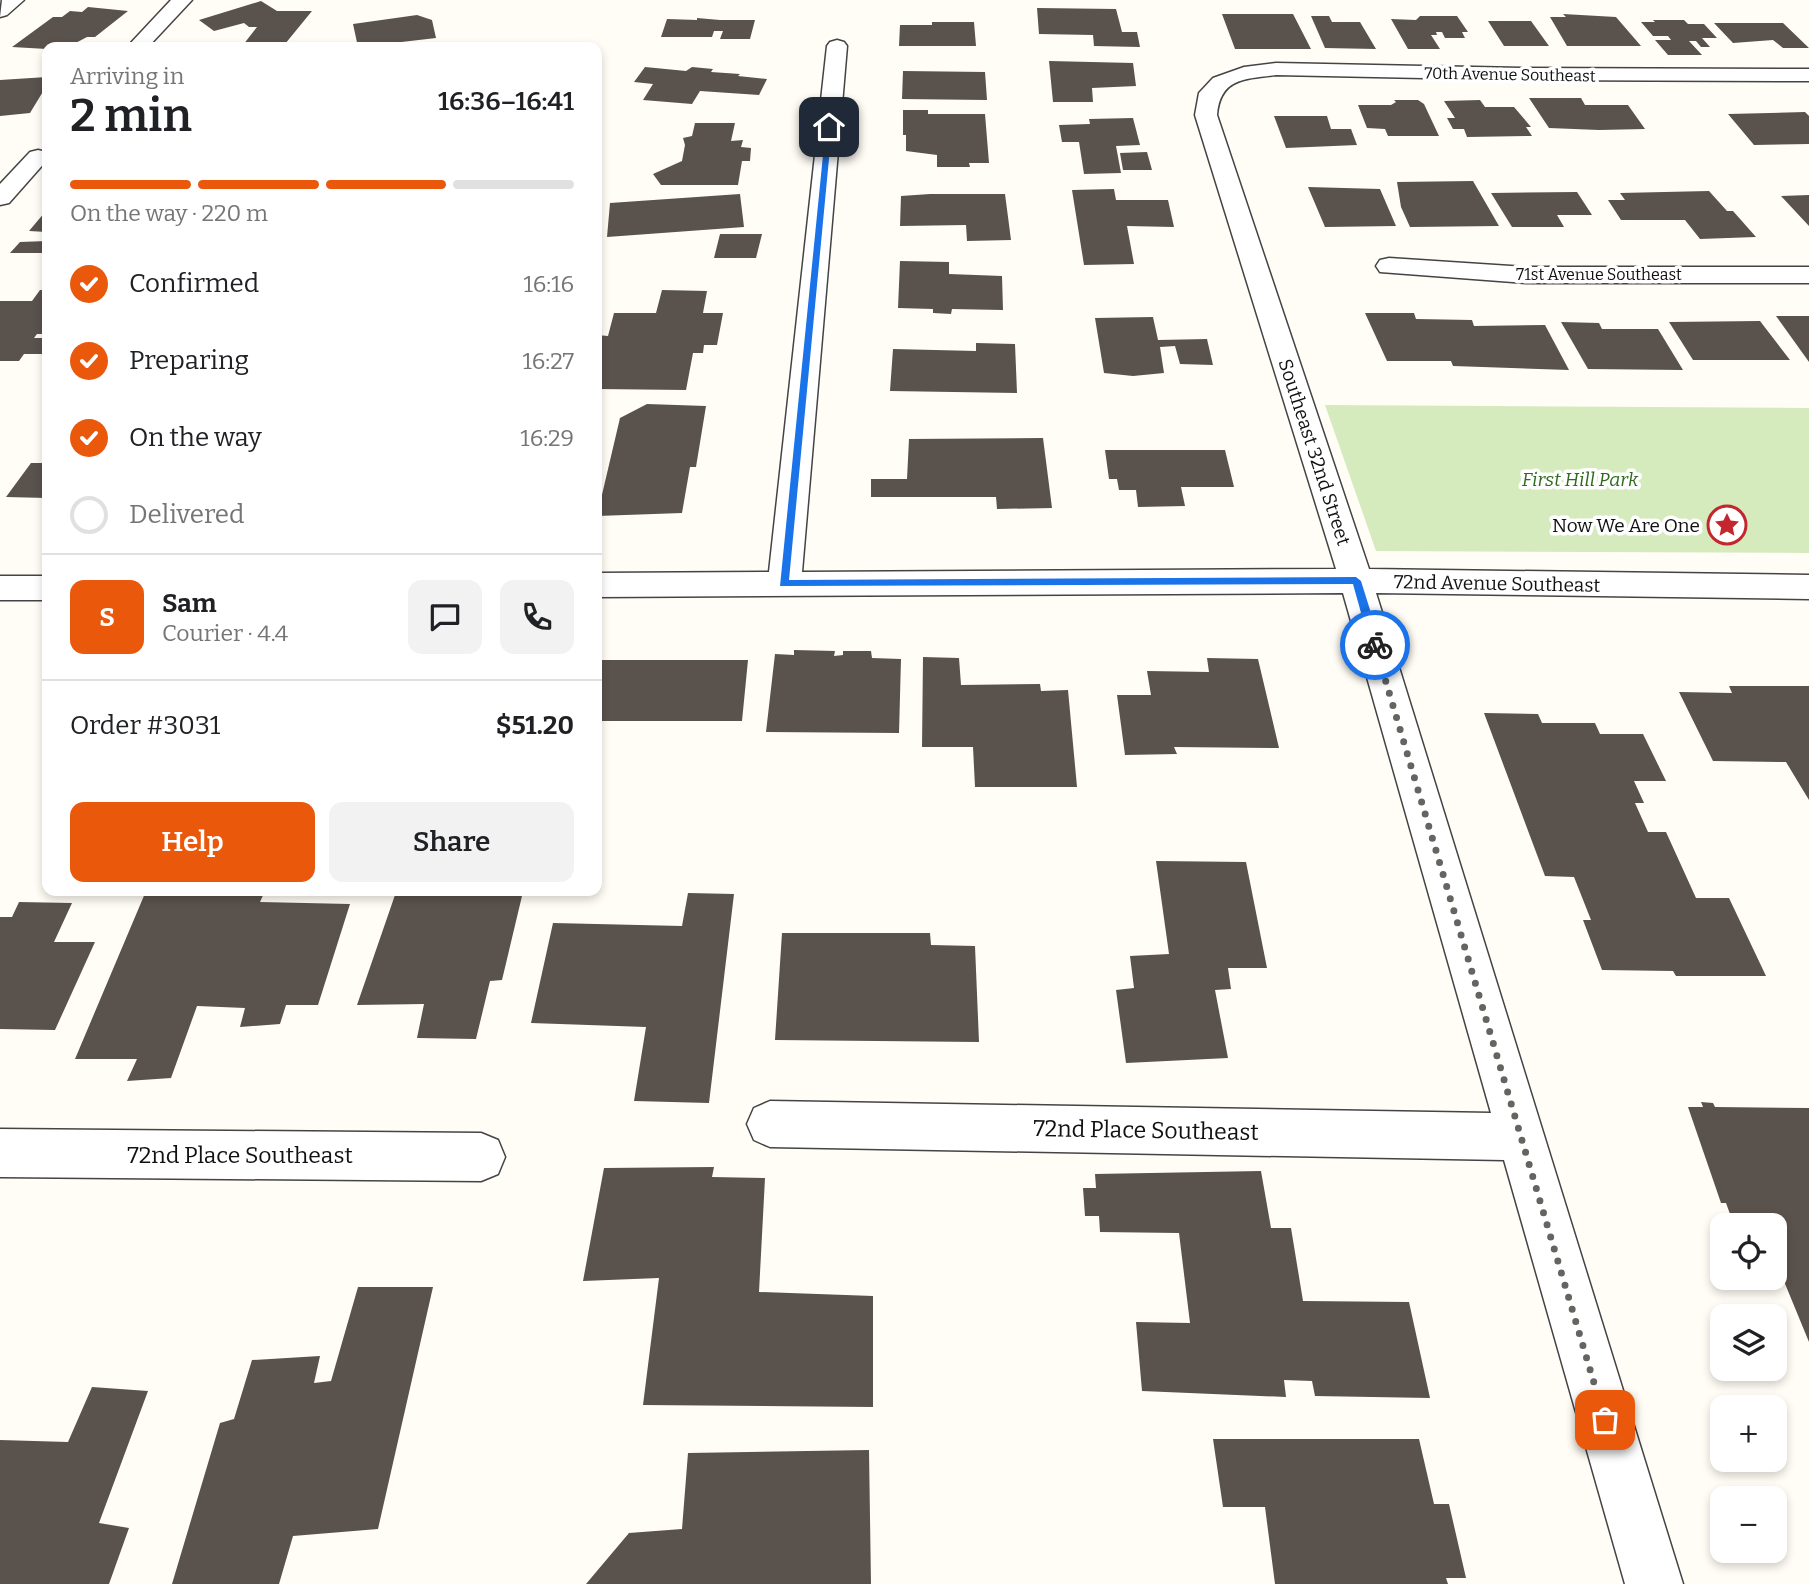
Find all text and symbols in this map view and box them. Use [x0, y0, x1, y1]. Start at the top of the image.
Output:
text: Arriving in [70, 62, 184, 90]
street label: 70th Avenue Southeast [1424, 64, 1596, 85]
text: 16:36–16:41 [438, 86, 574, 117]
text: 2 min [70, 88, 192, 143]
pin [799, 97, 859, 157]
icon: home [810, 108, 848, 146]
text: On the way · 220 m [70, 199, 268, 227]
icon: check [70, 265, 108, 303]
street label: 71st Avenue Southeast [1516, 265, 1682, 284]
text: Confirmed [129, 268, 259, 299]
text: 16:16 [523, 270, 574, 298]
icon: check [70, 342, 108, 380]
text: Preparing [129, 345, 249, 376]
text: 16:27 [522, 347, 574, 375]
street label: Southeast 32nd Street [1273, 356, 1356, 548]
icon: check [70, 419, 108, 457]
text: On the way [129, 422, 262, 453]
text: 16:29 [520, 424, 574, 452]
park label: First Hill Park [1522, 468, 1639, 491]
text: Delivered [129, 499, 244, 530]
place icon: Now We Are One [1706, 504, 1748, 546]
place label: Now We Are One [1552, 514, 1700, 537]
street label: 72nd Avenue Southeast [1394, 570, 1601, 597]
button: chat [408, 580, 482, 654]
button: phone [500, 580, 574, 654]
text: Sam [162, 588, 217, 619]
text: S [99, 602, 115, 633]
courier [1340, 610, 1410, 680]
text: Courier · 4.4 [162, 619, 288, 647]
icon: bike [1356, 626, 1394, 664]
text: Order #3031 [70, 710, 220, 741]
text: $51.20 [496, 710, 574, 741]
button: Help [70, 802, 315, 882]
button: Share [329, 802, 574, 882]
street label: 72nd Place Southeast [1033, 1114, 1259, 1146]
street label: 72nd Place Southeast [127, 1141, 353, 1169]
map controls [1710, 1213, 1787, 1563]
button: locate [1710, 1213, 1787, 1290]
button: layers [1710, 1304, 1787, 1381]
pin [1575, 1390, 1635, 1450]
button: + [1710, 1395, 1787, 1472]
icon: bag [1586, 1401, 1624, 1439]
button: − [1710, 1486, 1787, 1563]

